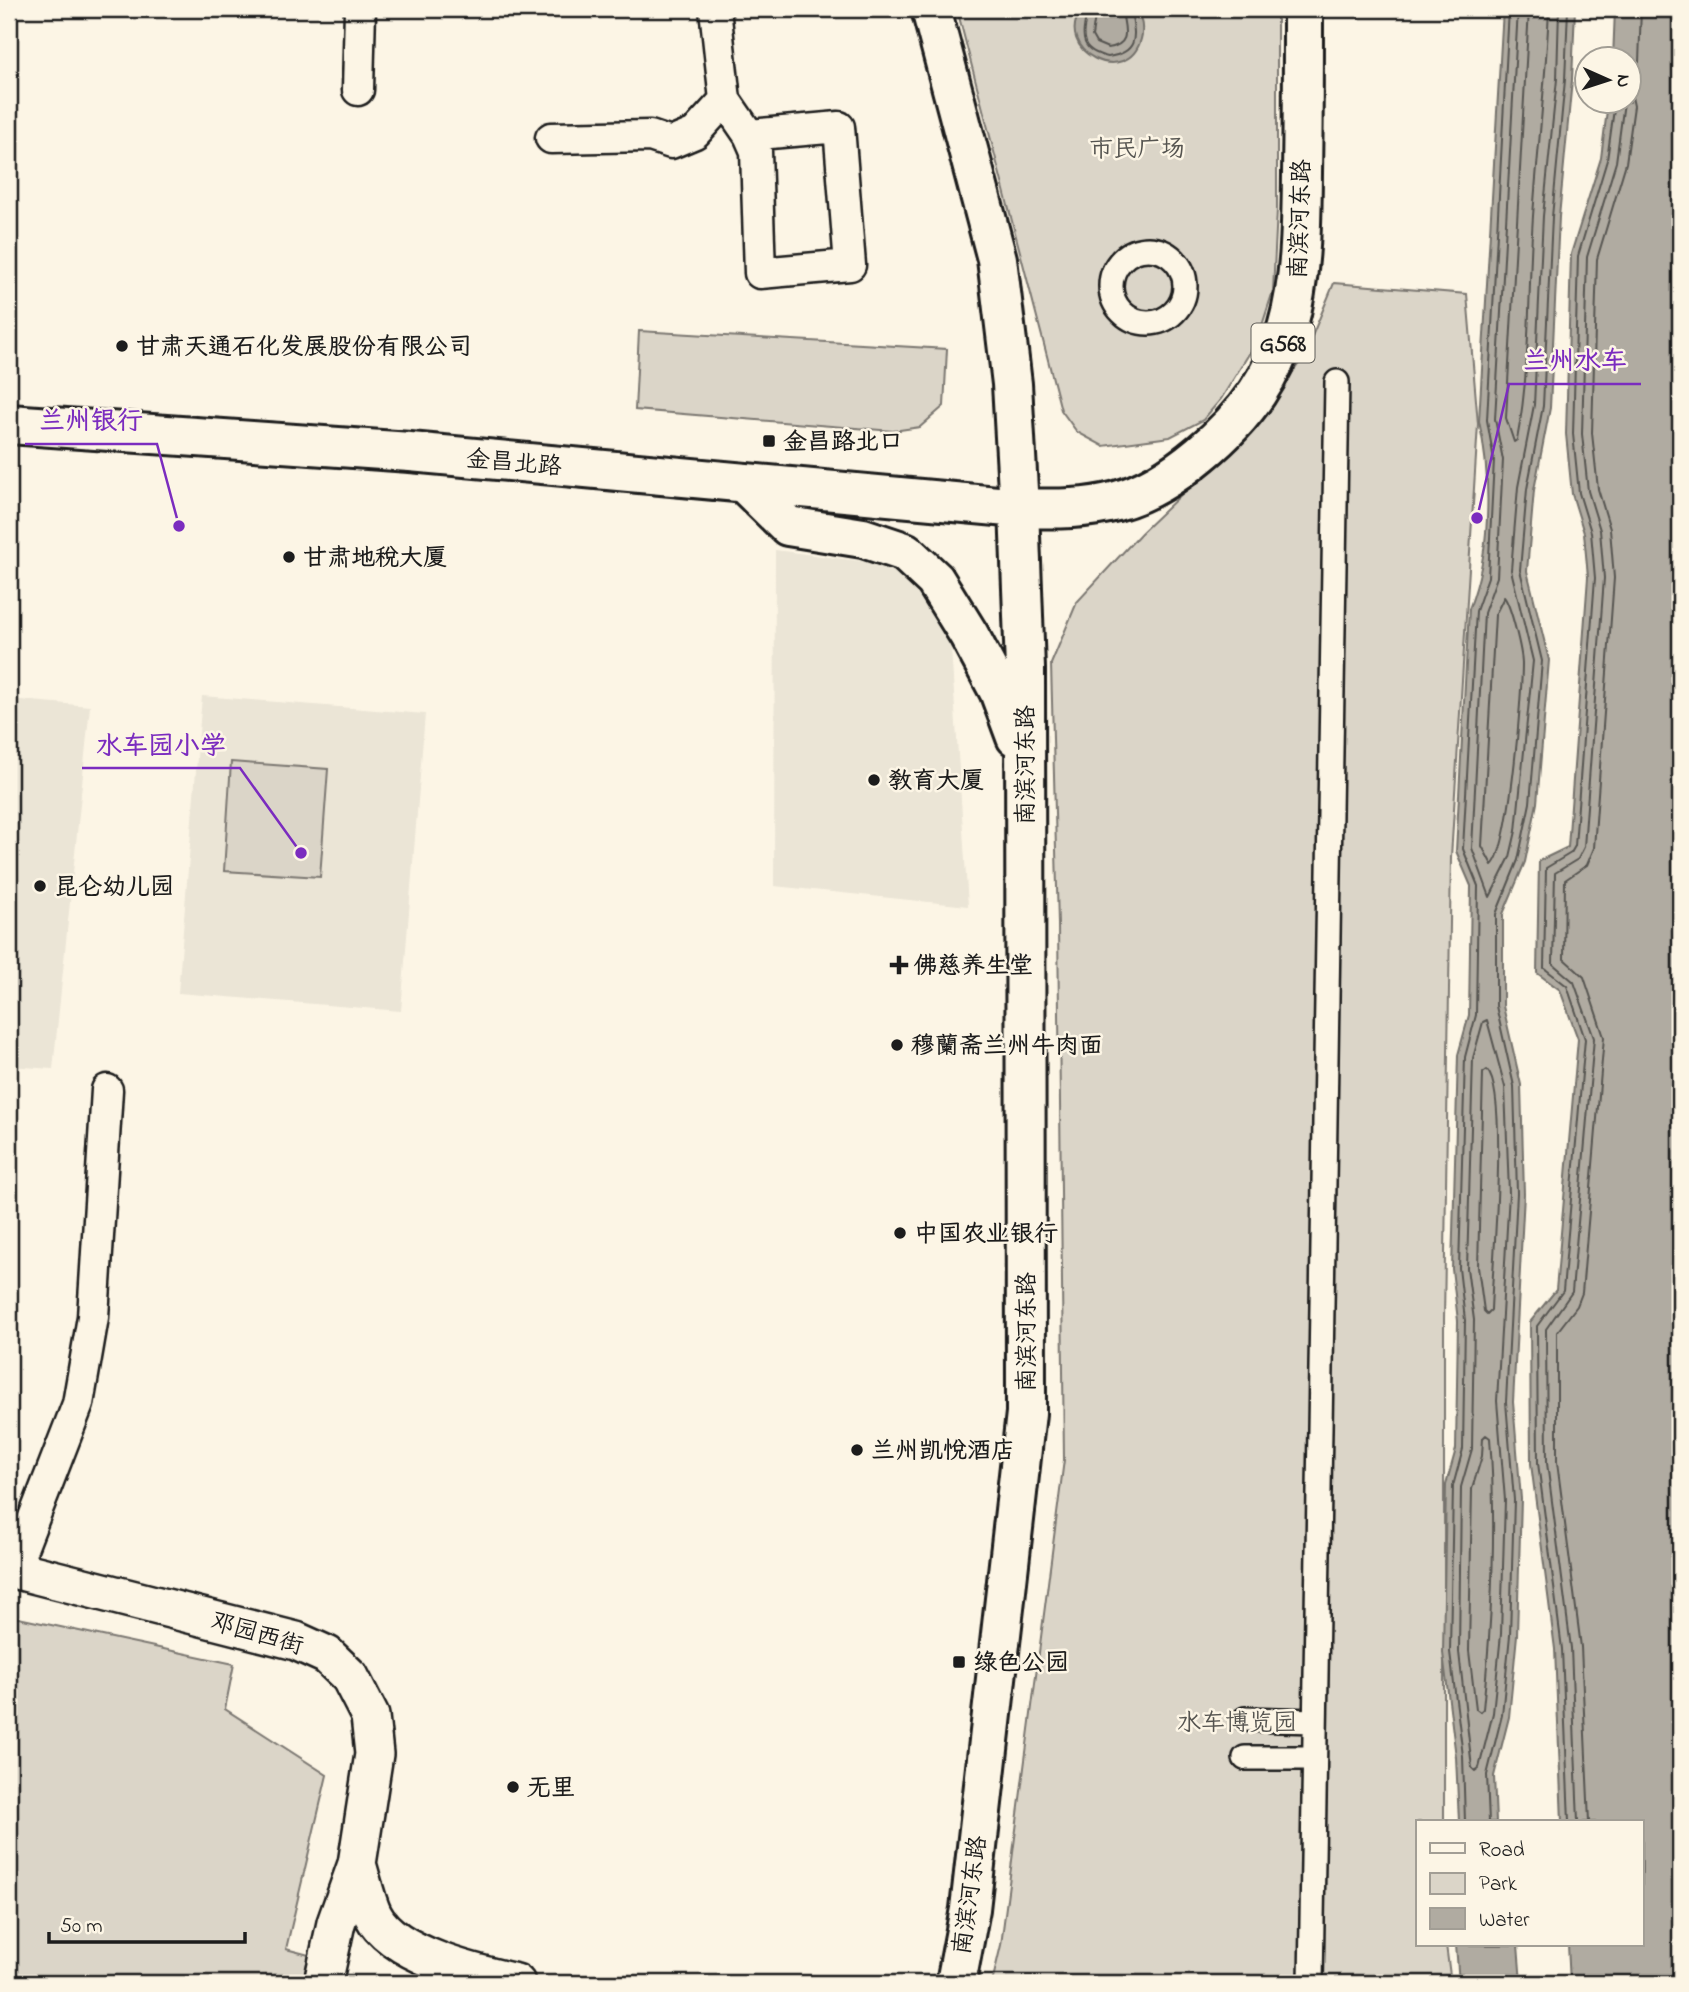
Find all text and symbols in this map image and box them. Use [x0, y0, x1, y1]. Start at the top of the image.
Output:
north arrow [1574, 46, 1644, 116]
text: N [1609, 74, 1636, 88]
park label: 市民广场 [1089, 133, 1185, 168]
street label: 南滨河东路 [1282, 159, 1321, 280]
road number: G568 [1252, 324, 1314, 362]
place label: 甘肃天通石化发展股份有限公司 [136, 331, 472, 366]
callout: 兰州水车 [1509, 337, 1641, 384]
marker: 甘肃天通石化发展股份有限公司 [114, 338, 130, 354]
text: 兰州水车 [1523, 344, 1627, 382]
callout: 兰州银行 [25, 397, 157, 444]
text: 兰州银行 [39, 404, 143, 442]
place label: 金昌路北口 [783, 426, 903, 461]
marker: 金昌路北口 [761, 433, 777, 449]
street label: 金昌北路 [464, 443, 563, 486]
place label: 甘肃地税大厦 [303, 542, 447, 577]
marker: 甘肃地税大厦 [281, 549, 297, 565]
street label: 南滨河东路 [1010, 705, 1045, 825]
callout: 水车园小学 [82, 721, 240, 768]
text: 水车园小学 [96, 729, 226, 767]
place label: 教育大厦 [888, 765, 984, 800]
marker: 教育大厦 [866, 772, 882, 788]
place label: 昆仑幼儿园 [54, 871, 174, 906]
marker: 昆仑幼儿园 [32, 878, 48, 894]
place label: 佛慈养生堂 [913, 950, 1033, 985]
marker: 佛慈养生堂 [891, 957, 907, 973]
place label: 穆蘭斋兰州牛肉面 [911, 1030, 1103, 1065]
marker: 穆蘭斋兰州牛肉面 [889, 1037, 905, 1053]
place label: 中国农业银行 [914, 1218, 1058, 1253]
marker: 中国农业银行 [892, 1225, 908, 1241]
street label: 南滨河东路 [1011, 1272, 1046, 1392]
place label: 兰州凯悦酒店 [871, 1435, 1015, 1470]
marker: 兰州凯悦酒店 [849, 1442, 865, 1458]
street label: 邓园西街 [205, 1605, 307, 1665]
place label: 绿色公园 [973, 1647, 1069, 1682]
marker: 绿色公园 [951, 1654, 967, 1670]
park label: 水车博览园 [1177, 1707, 1297, 1742]
place label: 无里 [527, 1772, 575, 1807]
marker: 无里 [505, 1779, 521, 1795]
legend [1416, 1820, 1644, 1946]
street label: 南滨河东路 [946, 1833, 997, 1957]
text: Road [1479, 1836, 1525, 1866]
text: Park [1479, 1870, 1518, 1900]
scale bar [49, 1901, 245, 1945]
text: Water [1479, 1906, 1530, 1936]
text: 50 m [60, 1912, 103, 1942]

